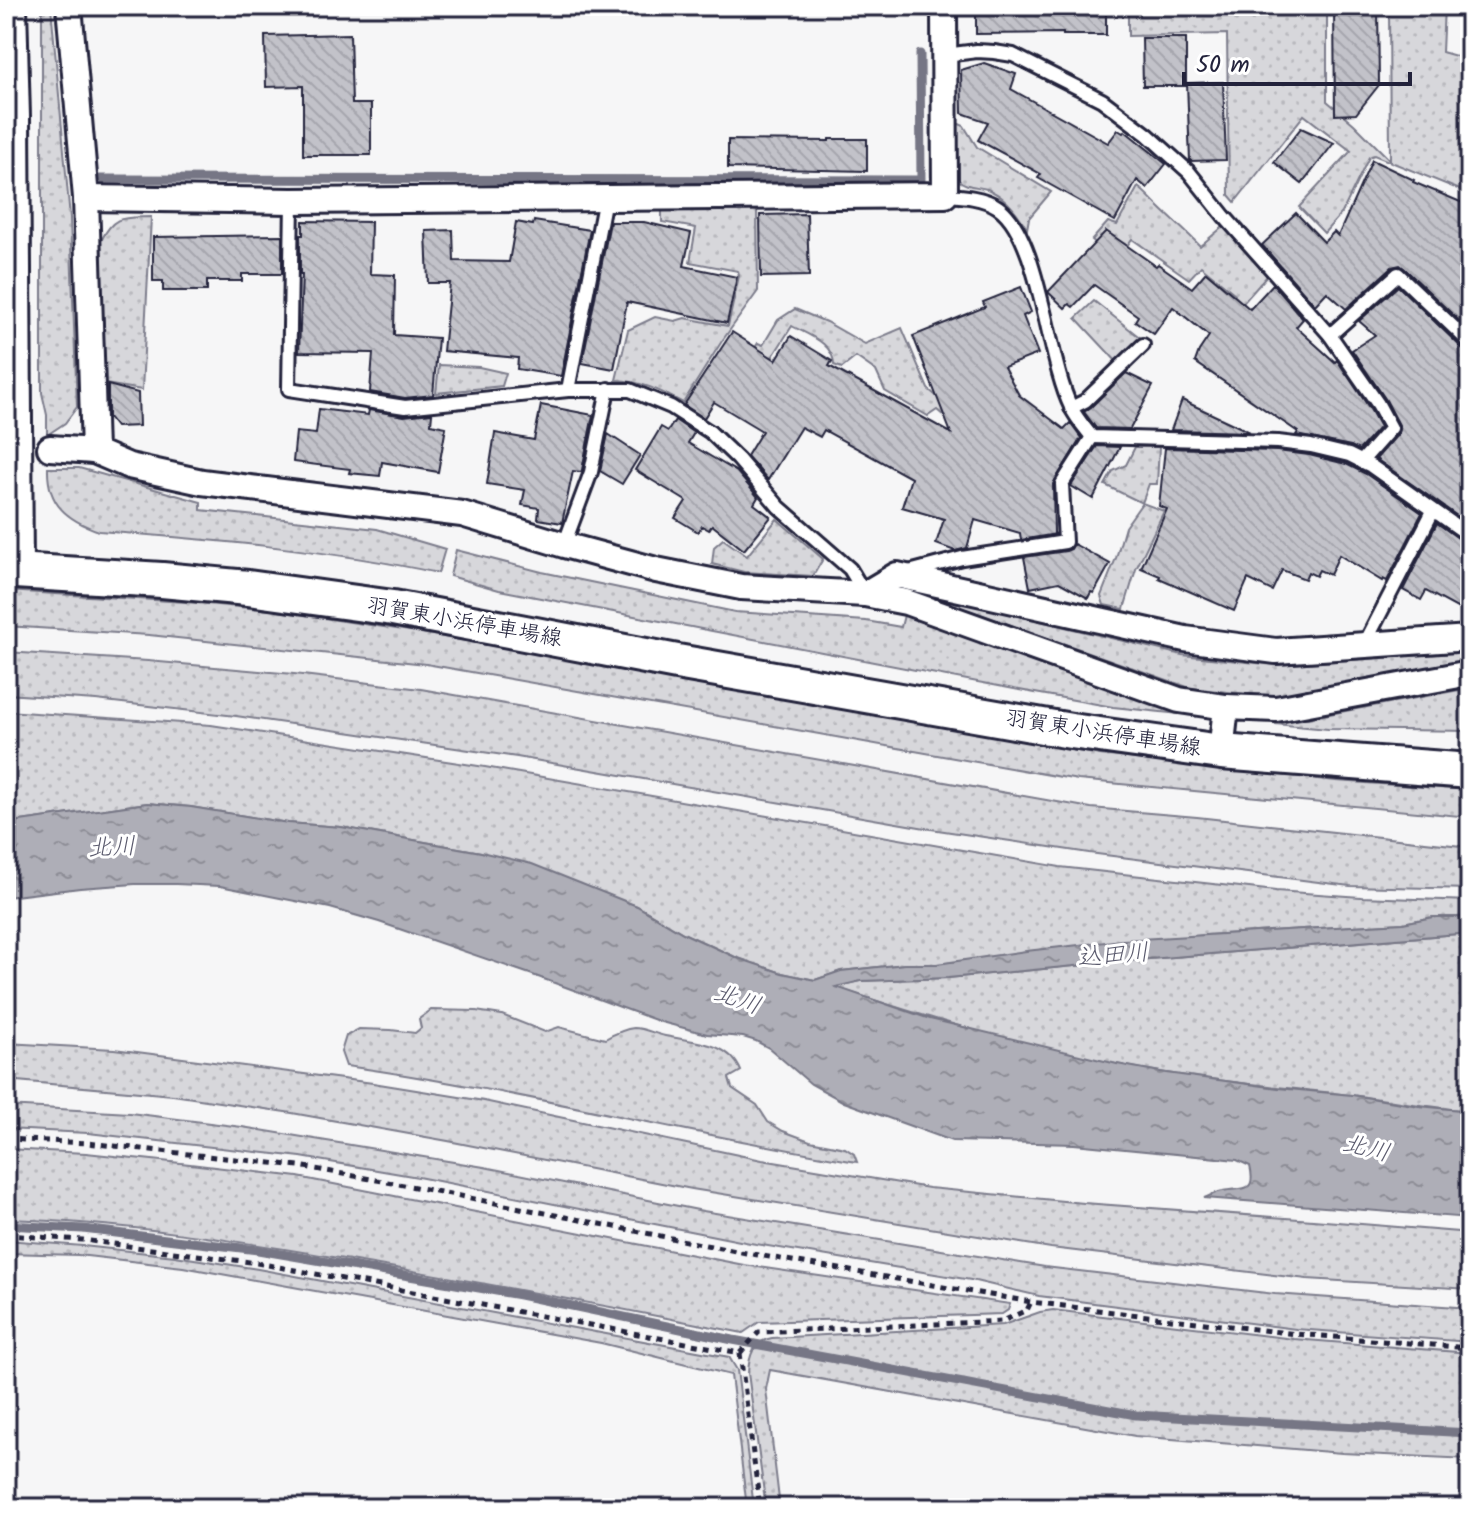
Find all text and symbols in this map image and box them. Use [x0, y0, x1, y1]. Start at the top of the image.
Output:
scale bar [1184, 36, 1410, 86]
text: 50 m [1196, 46, 1250, 85]
street label: 羽賀東小浜停車場線 [363, 589, 565, 657]
street label: 羽賀東小浜停車場線 [1002, 701, 1204, 767]
water label: 北川 [87, 827, 137, 869]
water label: 込田川 [1075, 933, 1151, 979]
water label: 北川 [708, 974, 766, 1026]
water label: 北川 [1338, 1124, 1394, 1174]

